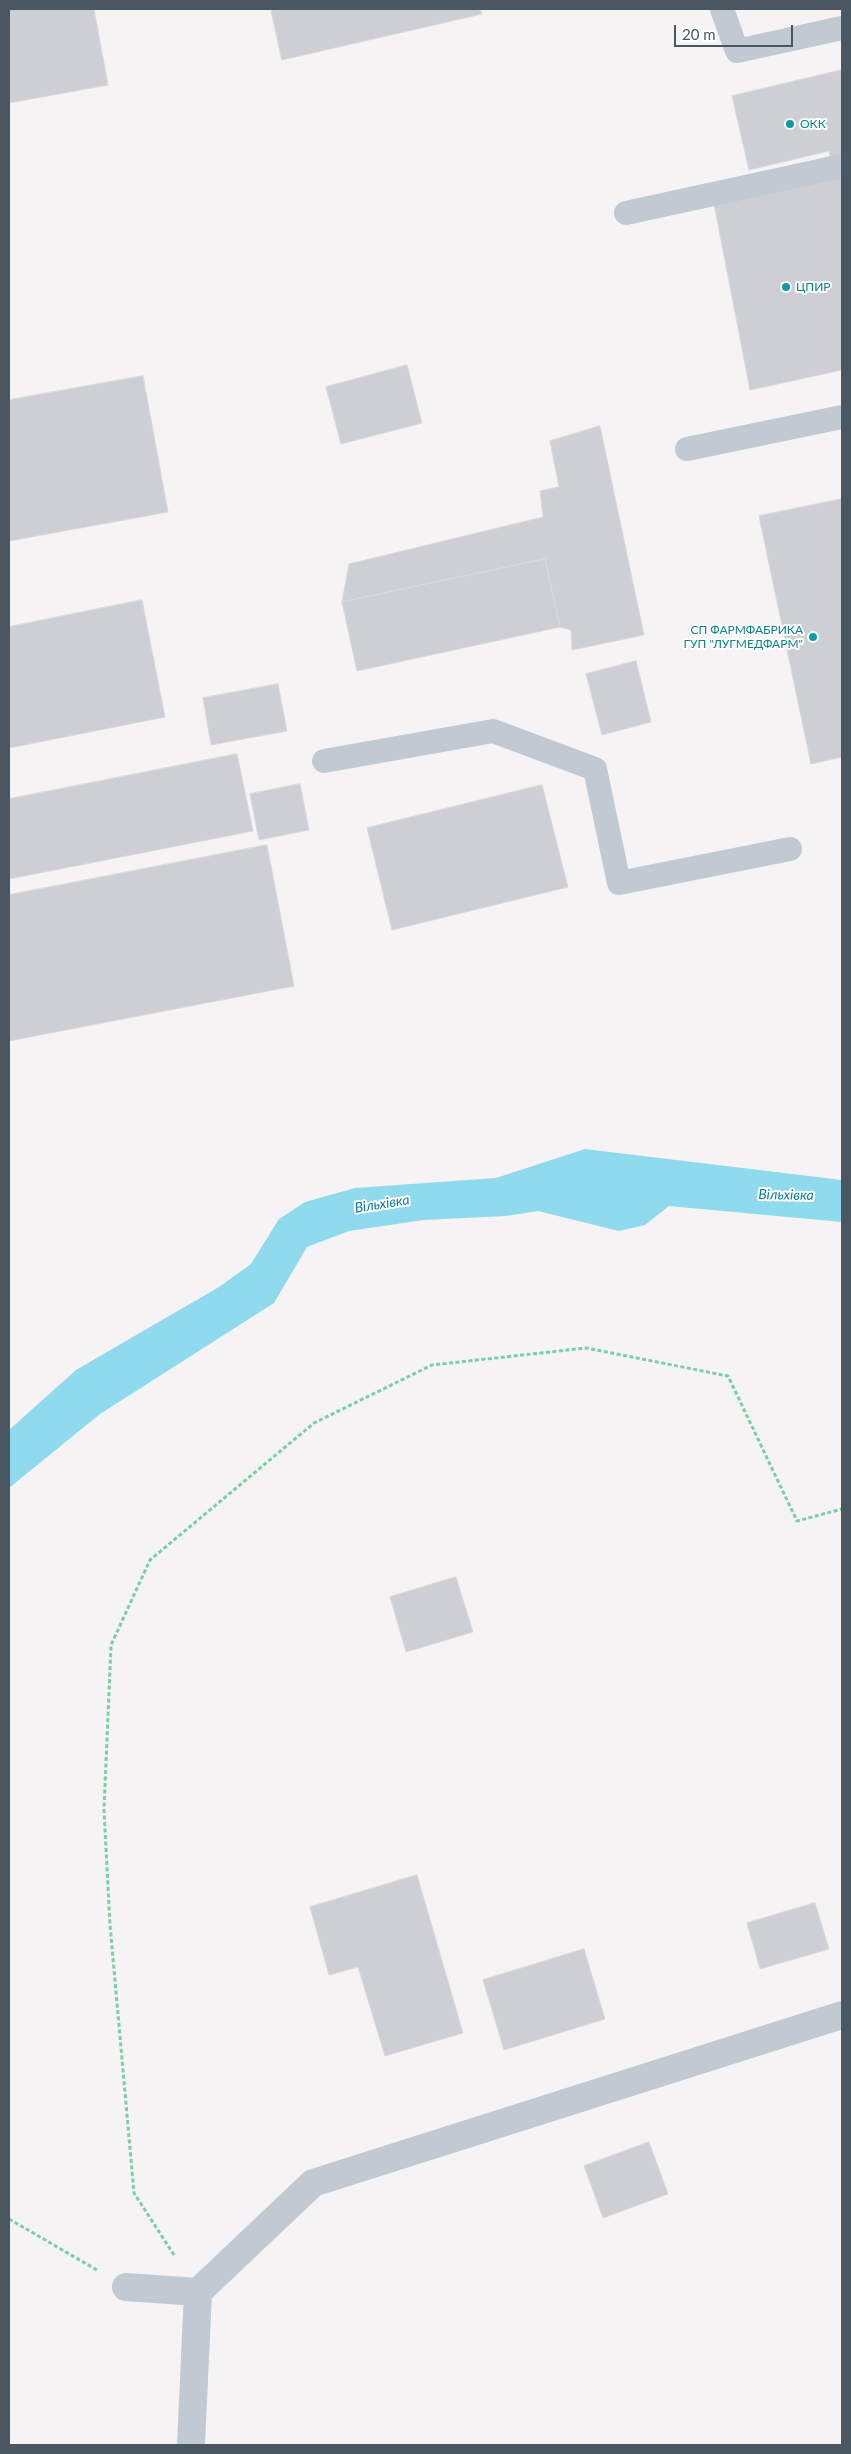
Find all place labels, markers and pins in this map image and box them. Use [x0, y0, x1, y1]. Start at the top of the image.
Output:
place label: ОКК [800, 117, 826, 131]
marker: ОКК [784, 118, 796, 130]
place label: ЦПИР [796, 280, 831, 294]
marker: ЦПИР [780, 281, 792, 293]
place label: СП ФАРМФАБРИКА ГУП "ЛУГМЕДФАРМ" [684, 623, 803, 651]
marker: СП ФАРМФАБРИКА ГУП "ЛУГМЕДФАРМ" [807, 631, 819, 643]

